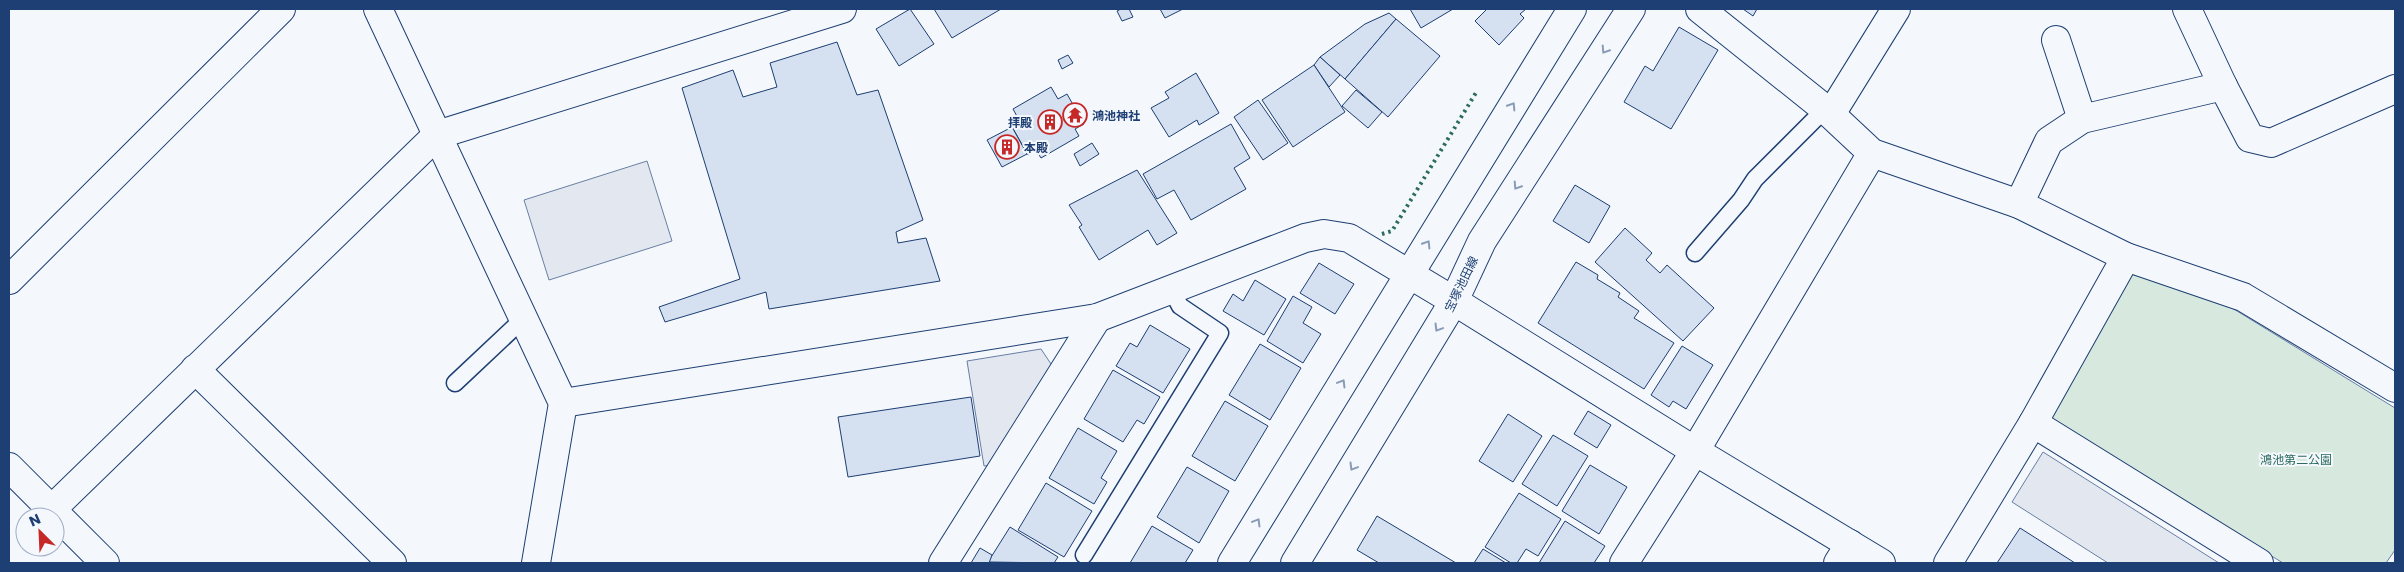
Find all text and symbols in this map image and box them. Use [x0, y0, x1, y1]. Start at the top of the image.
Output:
one-way arrow [1601, 44, 1611, 53]
temple icon: 鴻池神社 [1062, 102, 1088, 128]
one-way arrow [1506, 102, 1515, 112]
place label: 鴻池神社 [1092, 107, 1140, 124]
building icon: 拝殿 [1037, 109, 1063, 135]
place label: 拝殿 [1008, 114, 1032, 131]
building icon: 本殿 [994, 134, 1020, 160]
place label: 本殿 [1024, 139, 1048, 156]
one-way arrow [1513, 181, 1523, 190]
one-way arrow [1420, 241, 1430, 250]
street label: 宝塚池田線 [1440, 253, 1482, 315]
one-way arrow [1434, 322, 1444, 331]
one-way arrow [1335, 379, 1345, 388]
park label: 鴻池第二公園 [2260, 451, 2332, 468]
one-way arrow [1350, 461, 1360, 470]
north arrow [15, 507, 65, 557]
text: N [26, 509, 44, 531]
one-way arrow [1251, 518, 1261, 527]

